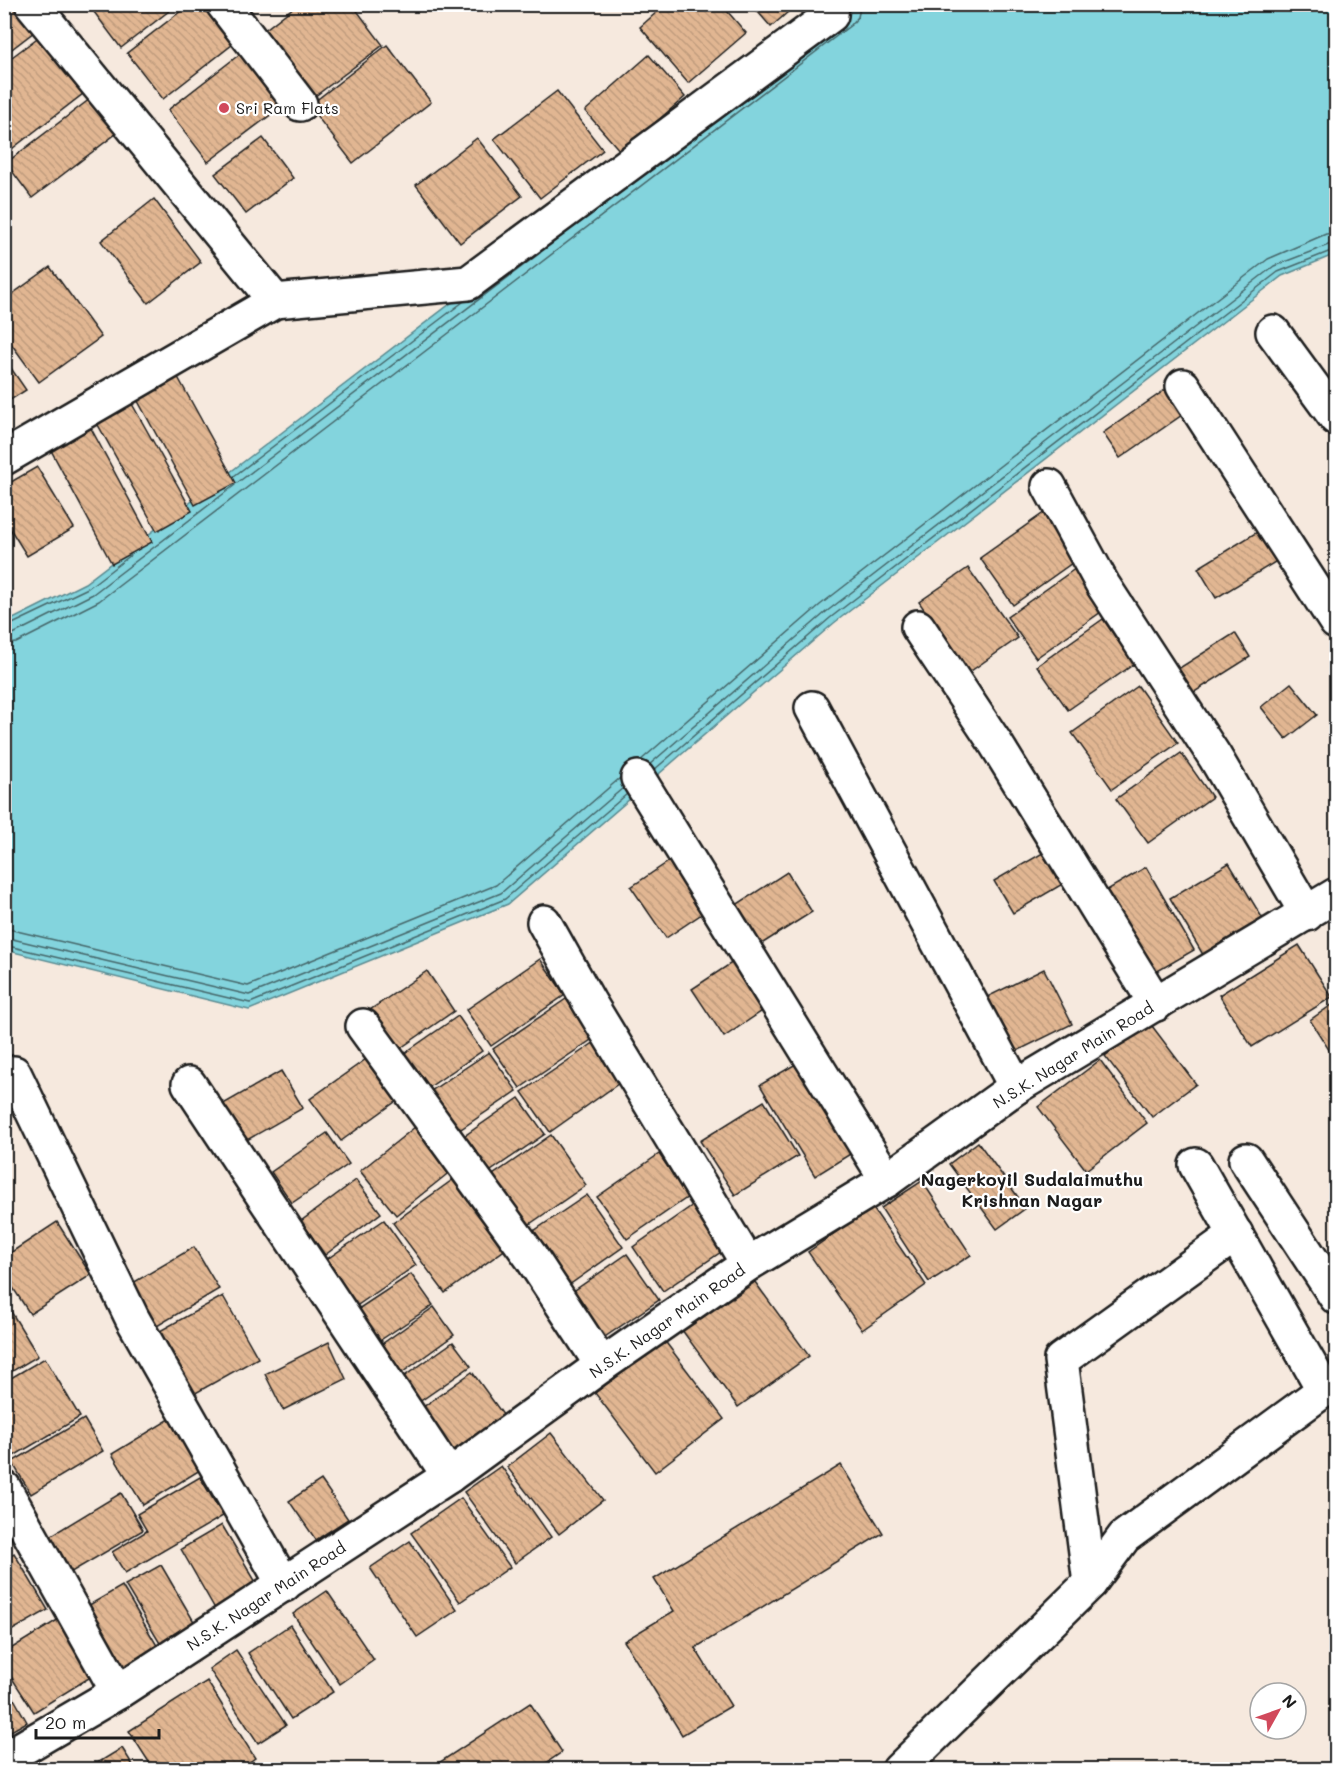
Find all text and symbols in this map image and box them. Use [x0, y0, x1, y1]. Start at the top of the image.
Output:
place label: Sri Ram Flats [236, 97, 339, 118]
marker: Sri Ram Flats [217, 101, 231, 115]
street label: N.S.K. Nagar Main Road [989, 997, 1157, 1113]
district label: Nagerkoyil Sudalaimuthu Krishnan Nagar [921, 1167, 1143, 1212]
street label: N.S.K. Nagar Main Road [585, 1259, 749, 1382]
street label: N.S.K. Nagar Main Road [182, 1536, 349, 1655]
north arrow [1248, 1681, 1308, 1741]
text: N [1278, 1690, 1302, 1712]
scale bar [36, 1702, 159, 1740]
text: 20 m [45, 1710, 86, 1734]

